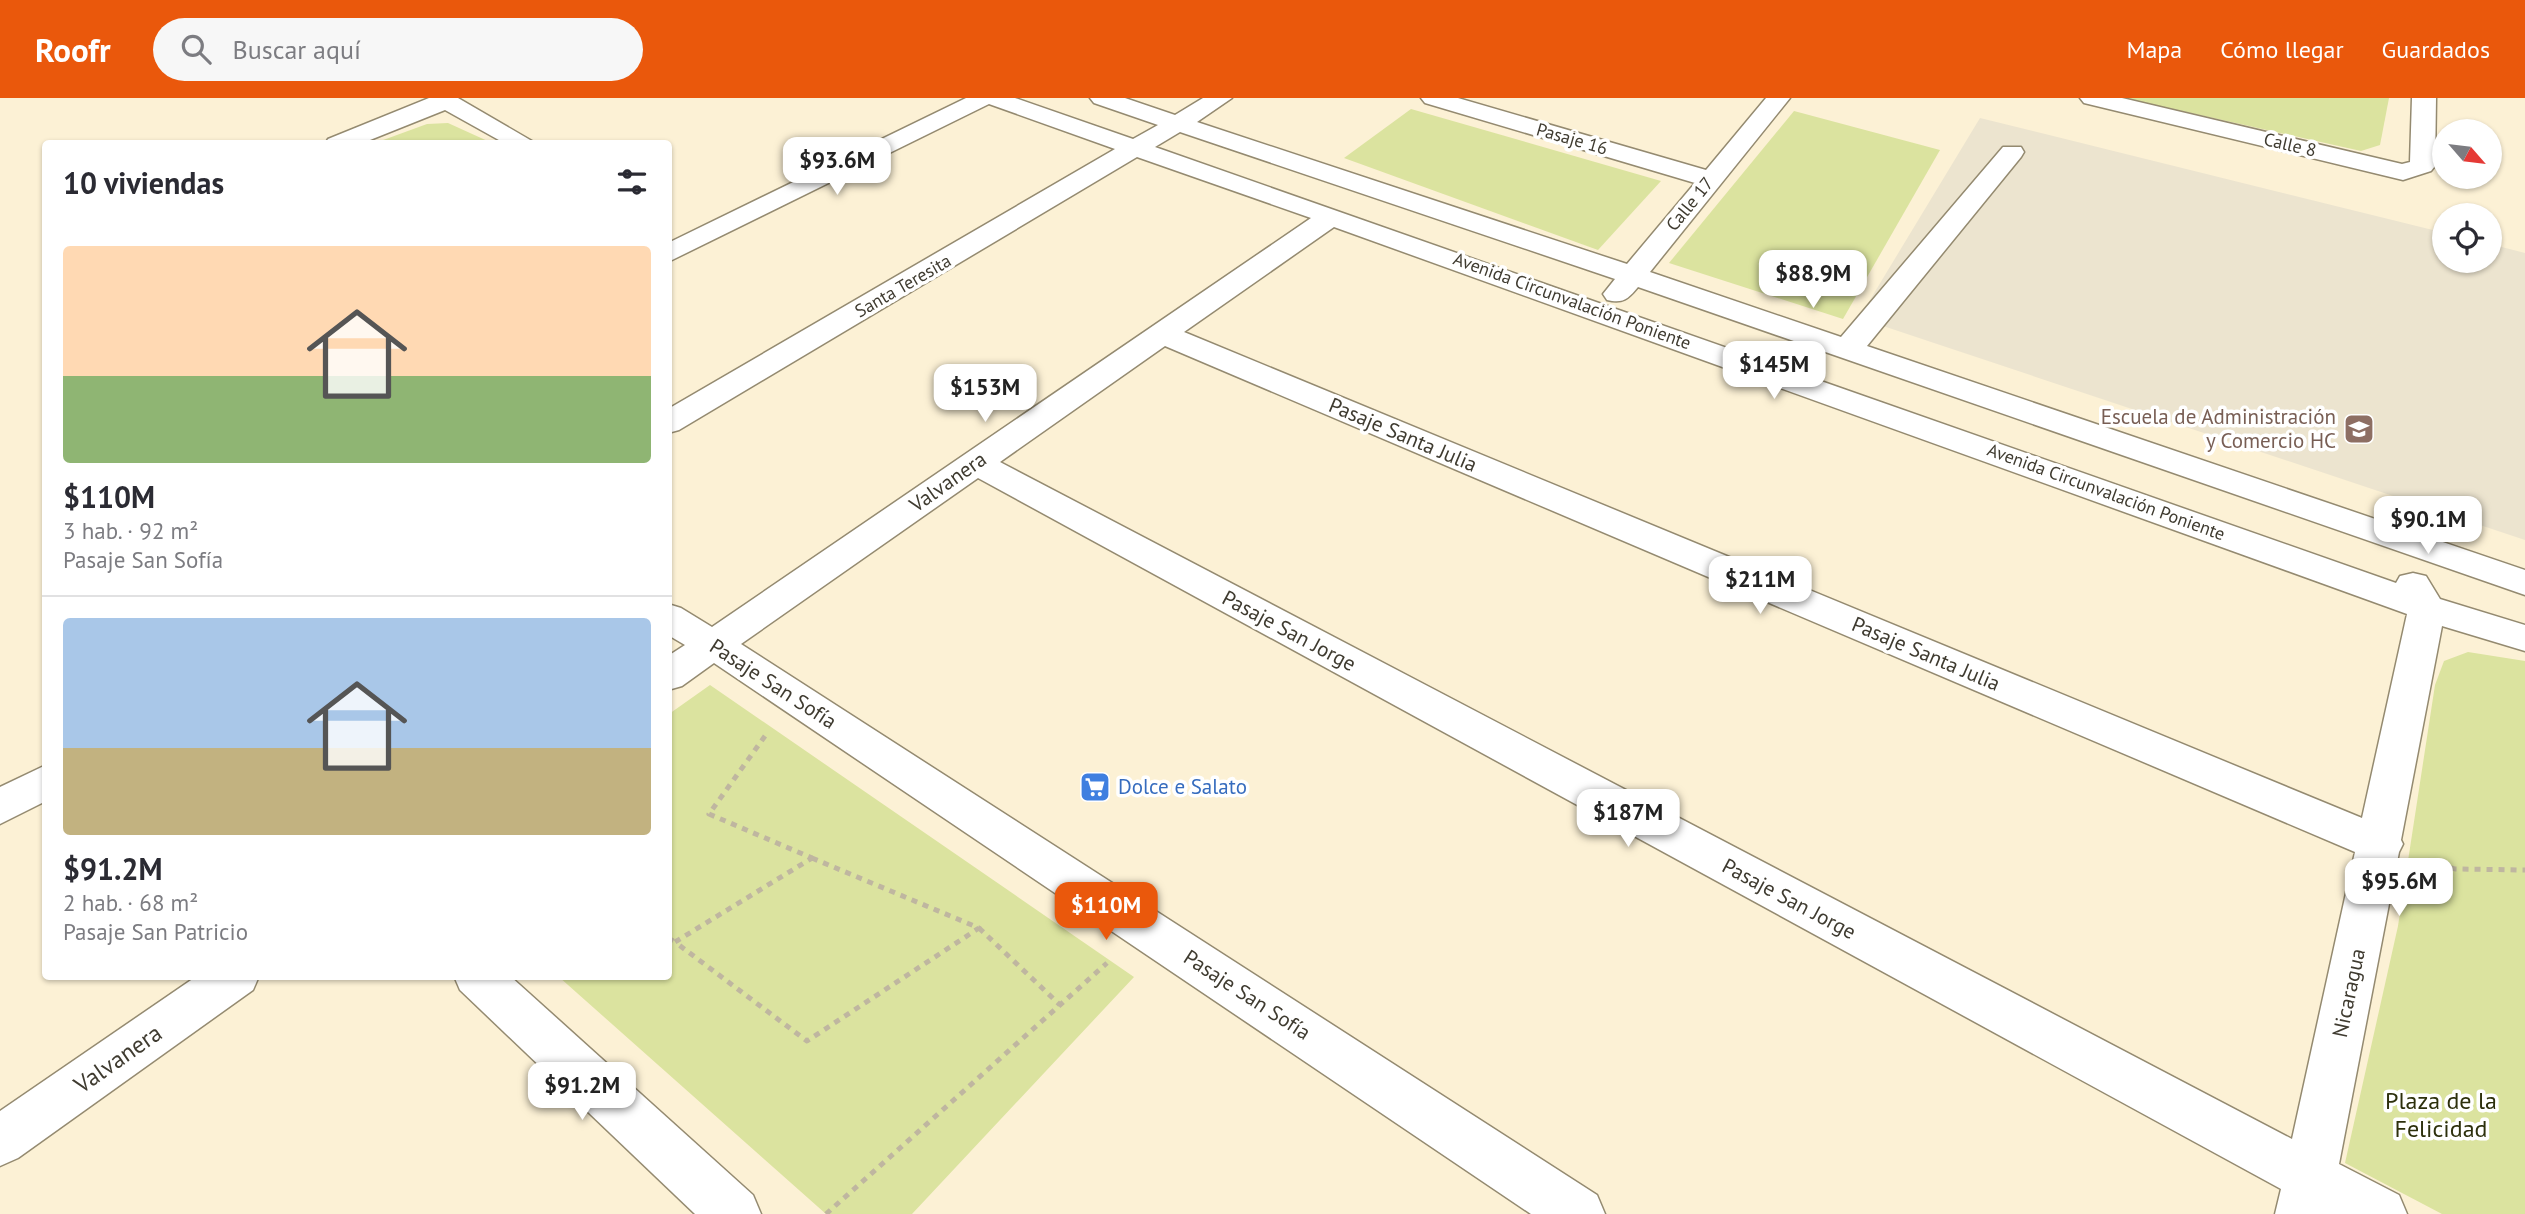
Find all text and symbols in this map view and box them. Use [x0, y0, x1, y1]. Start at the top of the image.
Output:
search box [153, 18, 643, 81]
text: Roofr [35, 28, 111, 71]
icon: search [177, 30, 215, 68]
text: Buscar aquí [233, 33, 361, 66]
text: Mapa [2126, 34, 2182, 65]
text: Cómo llegar [2220, 34, 2344, 65]
text: Guardados [2382, 34, 2490, 65]
street label: Pasaje 16 [1534, 117, 1611, 160]
north arrow [2432, 119, 2502, 189]
map controls [2432, 119, 2502, 273]
street label: Calle 8 [2262, 127, 2319, 162]
pin: $93.6M [780, 138, 894, 197]
text: $93.6M [799, 145, 875, 174]
text: 10 viviendas [63, 163, 224, 202]
icon: filters [613, 163, 651, 201]
street label: Calle 17 [1661, 172, 1718, 235]
button: locate [2432, 203, 2502, 273]
street label: Avenida Circunvalación Poniente [1450, 247, 1694, 354]
street label: Santa Teresita [851, 249, 955, 322]
pin: $88.9M [1756, 250, 1870, 310]
text: $88.9M [1775, 258, 1851, 287]
icon: home [294, 291, 420, 417]
pin: $145M [1725, 342, 1823, 401]
text: $145M [1739, 349, 1809, 378]
pin: $153M [936, 364, 1034, 424]
text: $153M [950, 372, 1020, 401]
street label: Pasaje Santa Julia [1325, 391, 1481, 478]
place label: Escuela de Administración y Comercio HC [2101, 403, 2336, 454]
school or university icon: Escuela de Administración y Comercio HC [2342, 412, 2376, 446]
street label: Avenida Circunvalación Poniente [1984, 438, 2228, 545]
street label: Valvanera [903, 445, 991, 518]
text: $110M [63, 477, 155, 516]
pin: $90.1M [2371, 496, 2485, 556]
text: $90.1M [2390, 504, 2466, 533]
text: 3 hab. · 92 m² [63, 516, 198, 545]
text: Pasaje San Sofía [63, 545, 223, 574]
pin: $211M [1711, 556, 1809, 616]
text: $211M [1725, 564, 1795, 593]
street label: Pasaje San Jorge [1218, 584, 1361, 677]
street label: Pasaje Santa Julia [1848, 610, 2004, 697]
street label: Pasaje San Sofía [705, 632, 842, 735]
icon: home [294, 663, 420, 789]
supermarket icon: Dolce e Salato [1078, 770, 1112, 804]
place label: Dolce e Salato [1118, 773, 1247, 800]
pin: $187M [1579, 790, 1677, 849]
text: $187M [1593, 797, 1663, 826]
text: $91.2M [63, 849, 162, 888]
street label: Pasaje San Jorge [1718, 852, 1861, 945]
pin: $95.6M [2342, 858, 2456, 918]
text: $95.6M [2361, 866, 2437, 895]
pin: $110M [1057, 882, 1155, 942]
text: 2 hab. · 68 m² [63, 888, 198, 917]
text: $110M [1071, 890, 1141, 919]
text: Pasaje San Patricio [63, 917, 248, 946]
street label: Pasaje San Sofía [1179, 943, 1316, 1046]
street label: Nicaragua [2326, 946, 2371, 1040]
street label: Valvanera [67, 1017, 168, 1101]
pin: $91.2M [525, 1062, 639, 1122]
text: $91.2M [544, 1070, 620, 1099]
park label: Plaza de la Felicidad [2385, 1085, 2497, 1144]

